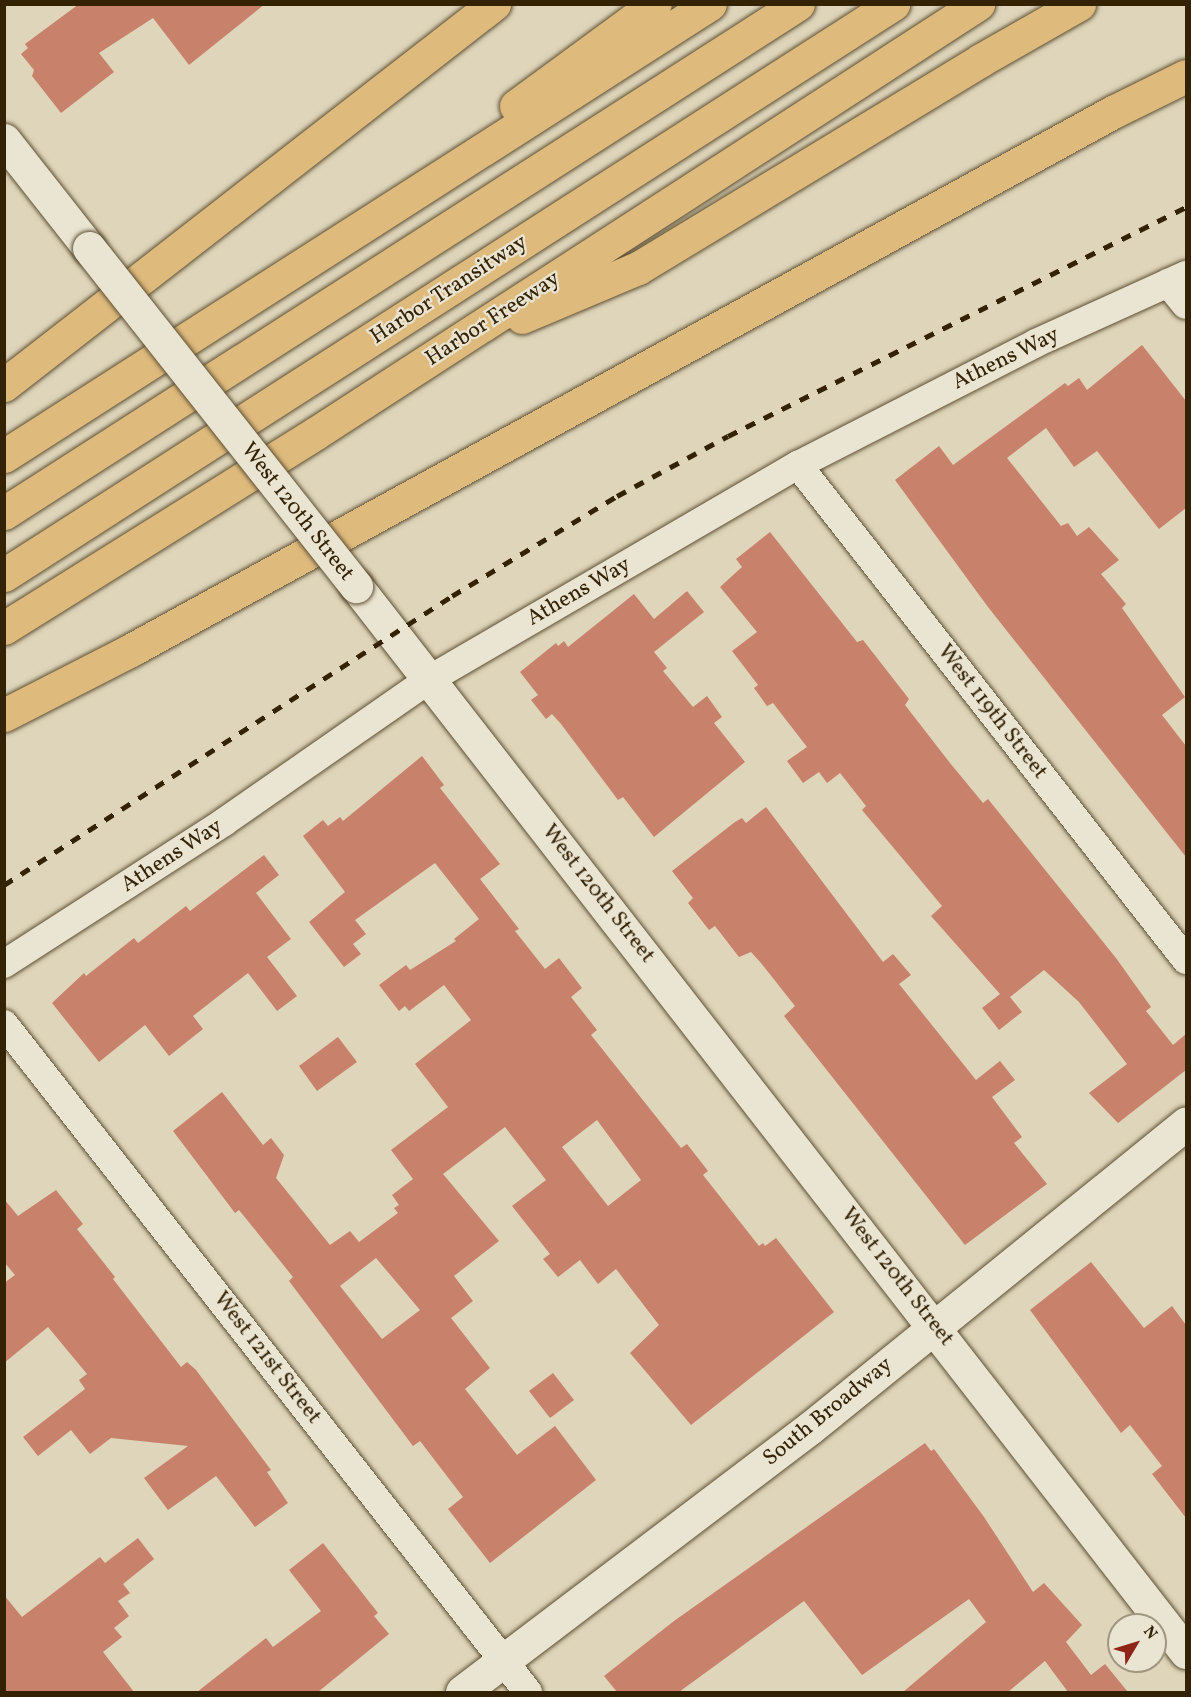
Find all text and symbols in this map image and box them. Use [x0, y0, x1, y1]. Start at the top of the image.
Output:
street label: Harbor Transitway [365, 229, 533, 351]
street label: Harbor Freeway [421, 266, 565, 372]
street label: Athens Way [948, 322, 1064, 396]
street label: West 120th Street [235, 437, 359, 587]
street label: Athens Way [522, 552, 636, 632]
street label: West 119th Street [931, 639, 1053, 785]
street label: Athens Way [116, 813, 228, 899]
street label: West 120th Street [536, 819, 660, 969]
street label: West 120th Street [835, 1202, 959, 1352]
street label: West 121st Street [207, 1287, 327, 1429]
street label: South Broadway [758, 1352, 898, 1472]
north arrow [1107, 1613, 1167, 1673]
text: N [1137, 1622, 1162, 1645]

